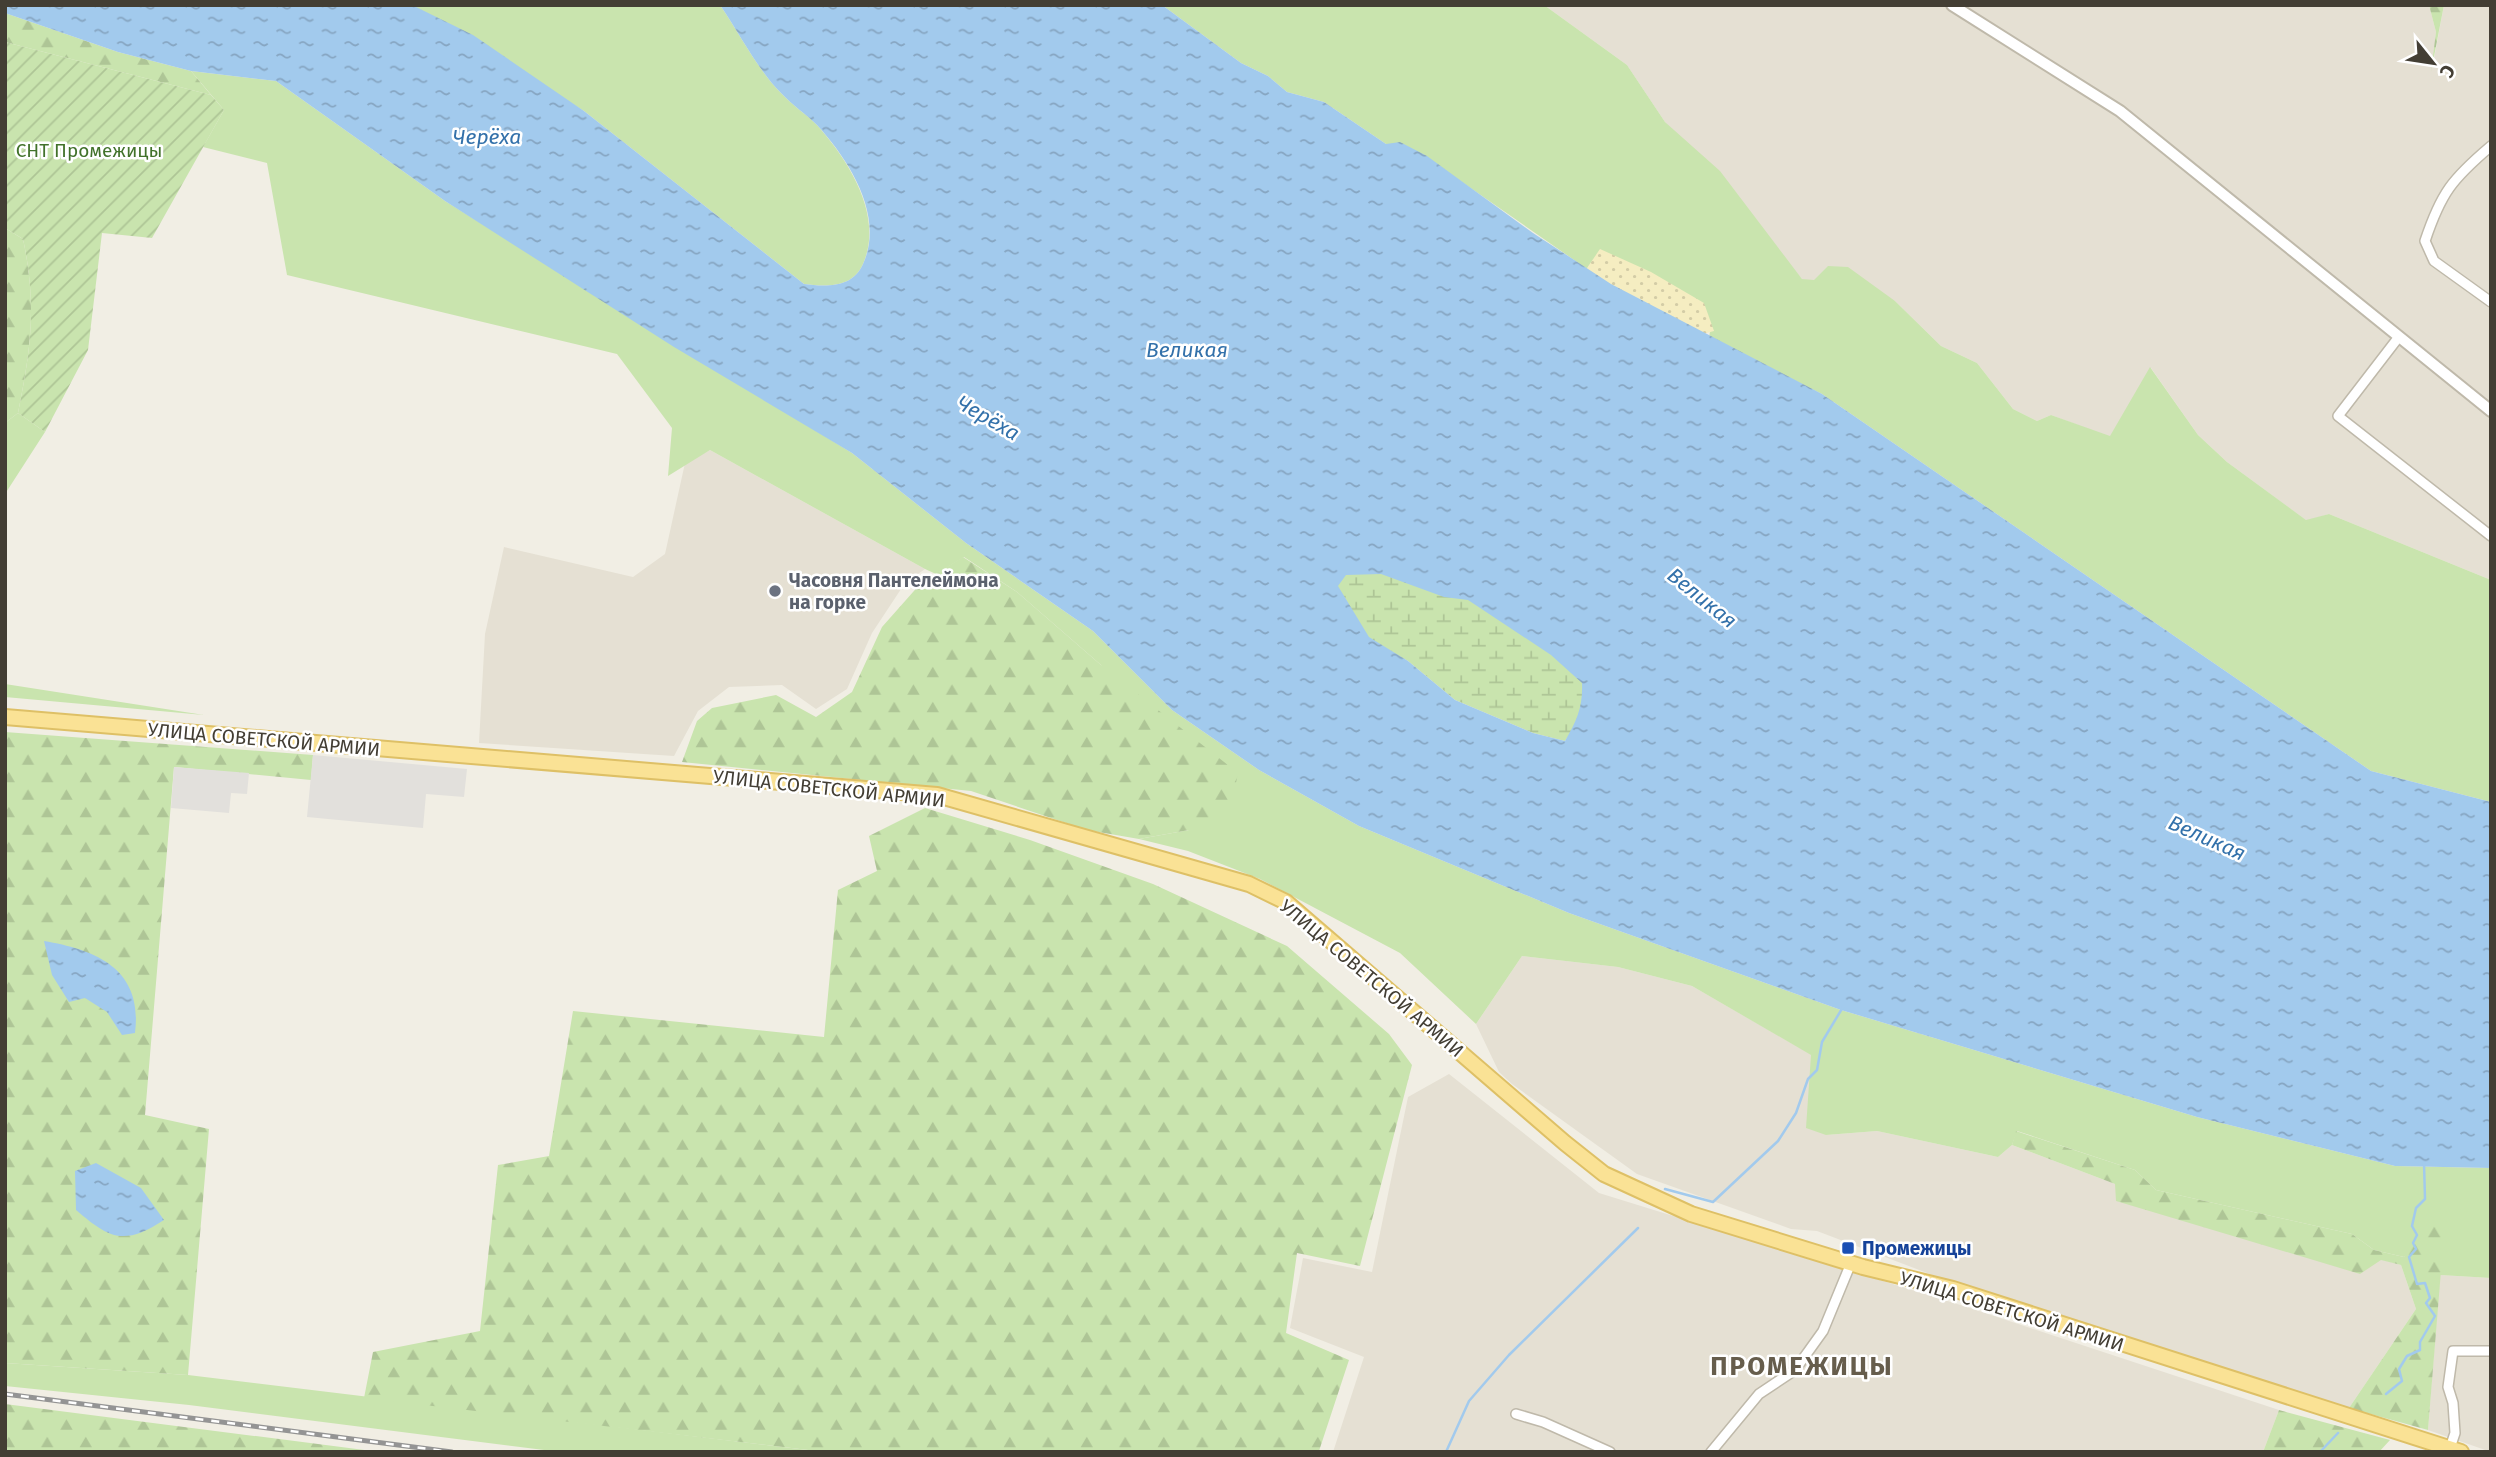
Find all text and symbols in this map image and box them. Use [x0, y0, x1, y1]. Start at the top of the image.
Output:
north arrow [2398, 28, 2468, 98]
text: С [2435, 61, 2460, 82]
water label: Черёха [453, 124, 521, 150]
park label: СНТ Промежицы [16, 139, 162, 162]
water label: Великая [1146, 337, 1228, 363]
water label: Черёха [952, 390, 1024, 446]
water label: Великая [1662, 562, 1742, 634]
place label: Часовня Пантелеймона на горке [789, 569, 999, 614]
marker: Часовня Пантелеймона на горке [767, 583, 783, 599]
street label: УЛИЦА СОВЕТСКОЙ АРМИИ [147, 718, 381, 761]
street label: УЛИЦА СОВЕТСКОЙ АРМИИ [712, 765, 946, 812]
water label: Великая [2164, 809, 2250, 867]
street label: УЛИЦА СОВЕТСКОЙ АРМИИ [1275, 895, 1468, 1062]
place label: Промежицы [1862, 1237, 1971, 1260]
marker: Промежицы [1840, 1240, 1856, 1256]
street label: УЛИЦА СОВЕТСКОЙ АРМИИ [1897, 1266, 2127, 1357]
district label: ПРОМЕЖИЦЫ [1710, 1351, 1894, 1382]

